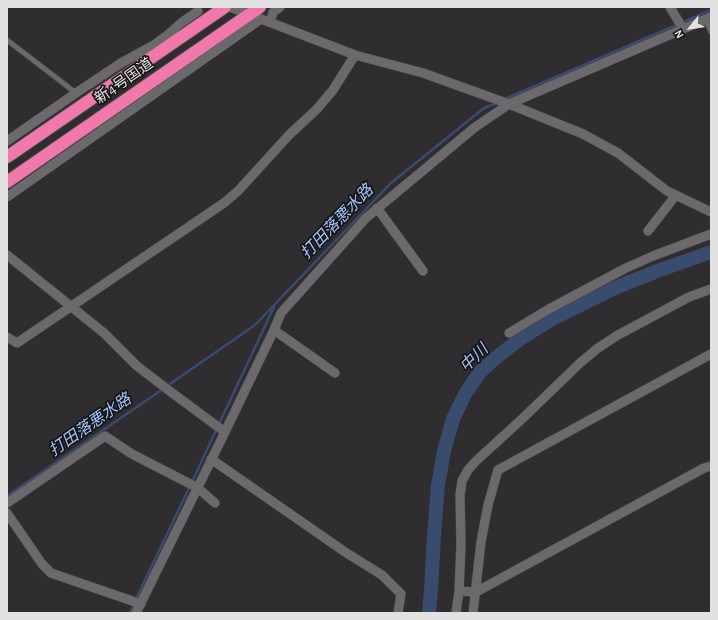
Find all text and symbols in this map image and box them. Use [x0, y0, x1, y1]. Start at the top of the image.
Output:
north arrow [670, 8, 710, 48]
text: N [672, 28, 686, 40]
street label: 新4号国道 [91, 54, 157, 108]
water label: 打田落悪水路 [297, 181, 377, 263]
water label: 中川 [456, 340, 492, 376]
water label: 打田落悪水路 [45, 390, 135, 460]

